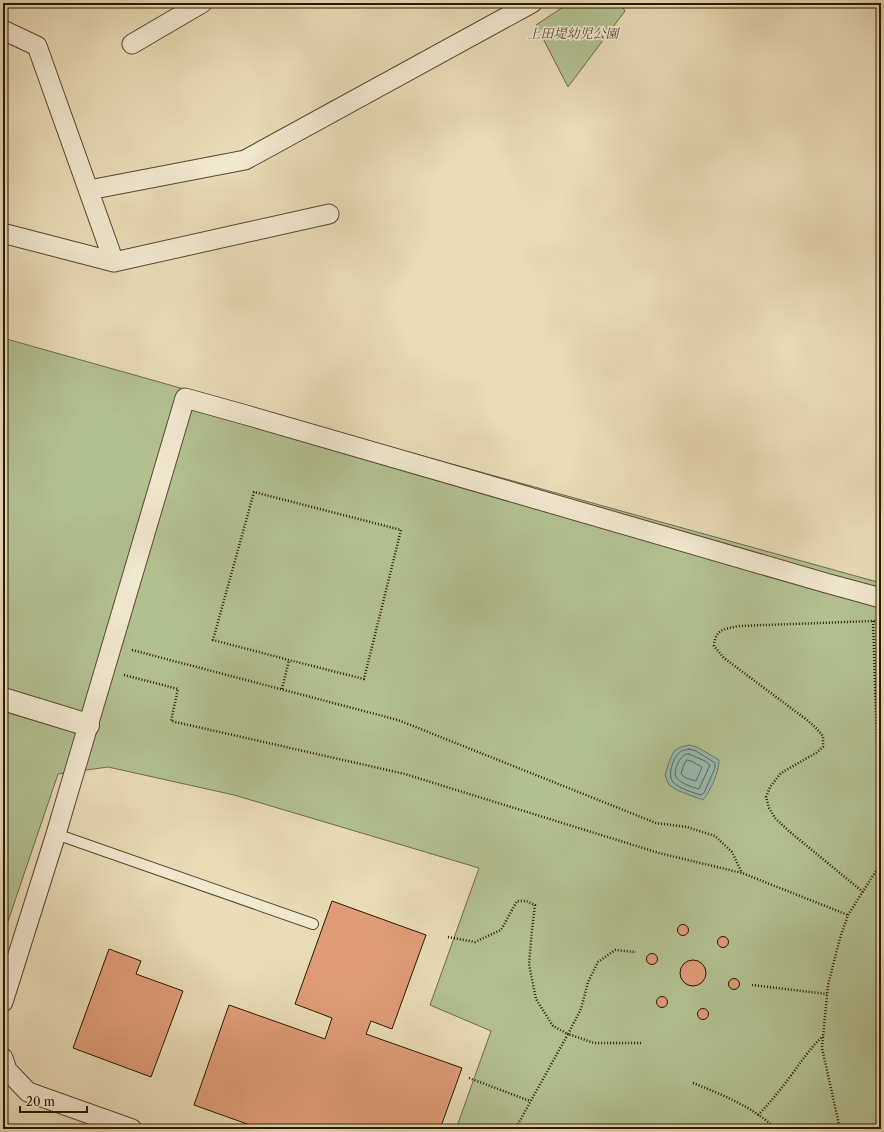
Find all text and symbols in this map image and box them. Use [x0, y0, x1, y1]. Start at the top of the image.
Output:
park label: 上田堤幼児公園 [527, 25, 620, 41]
scale bar [20, 1088, 87, 1114]
text: 20 m [26, 1094, 55, 1109]

